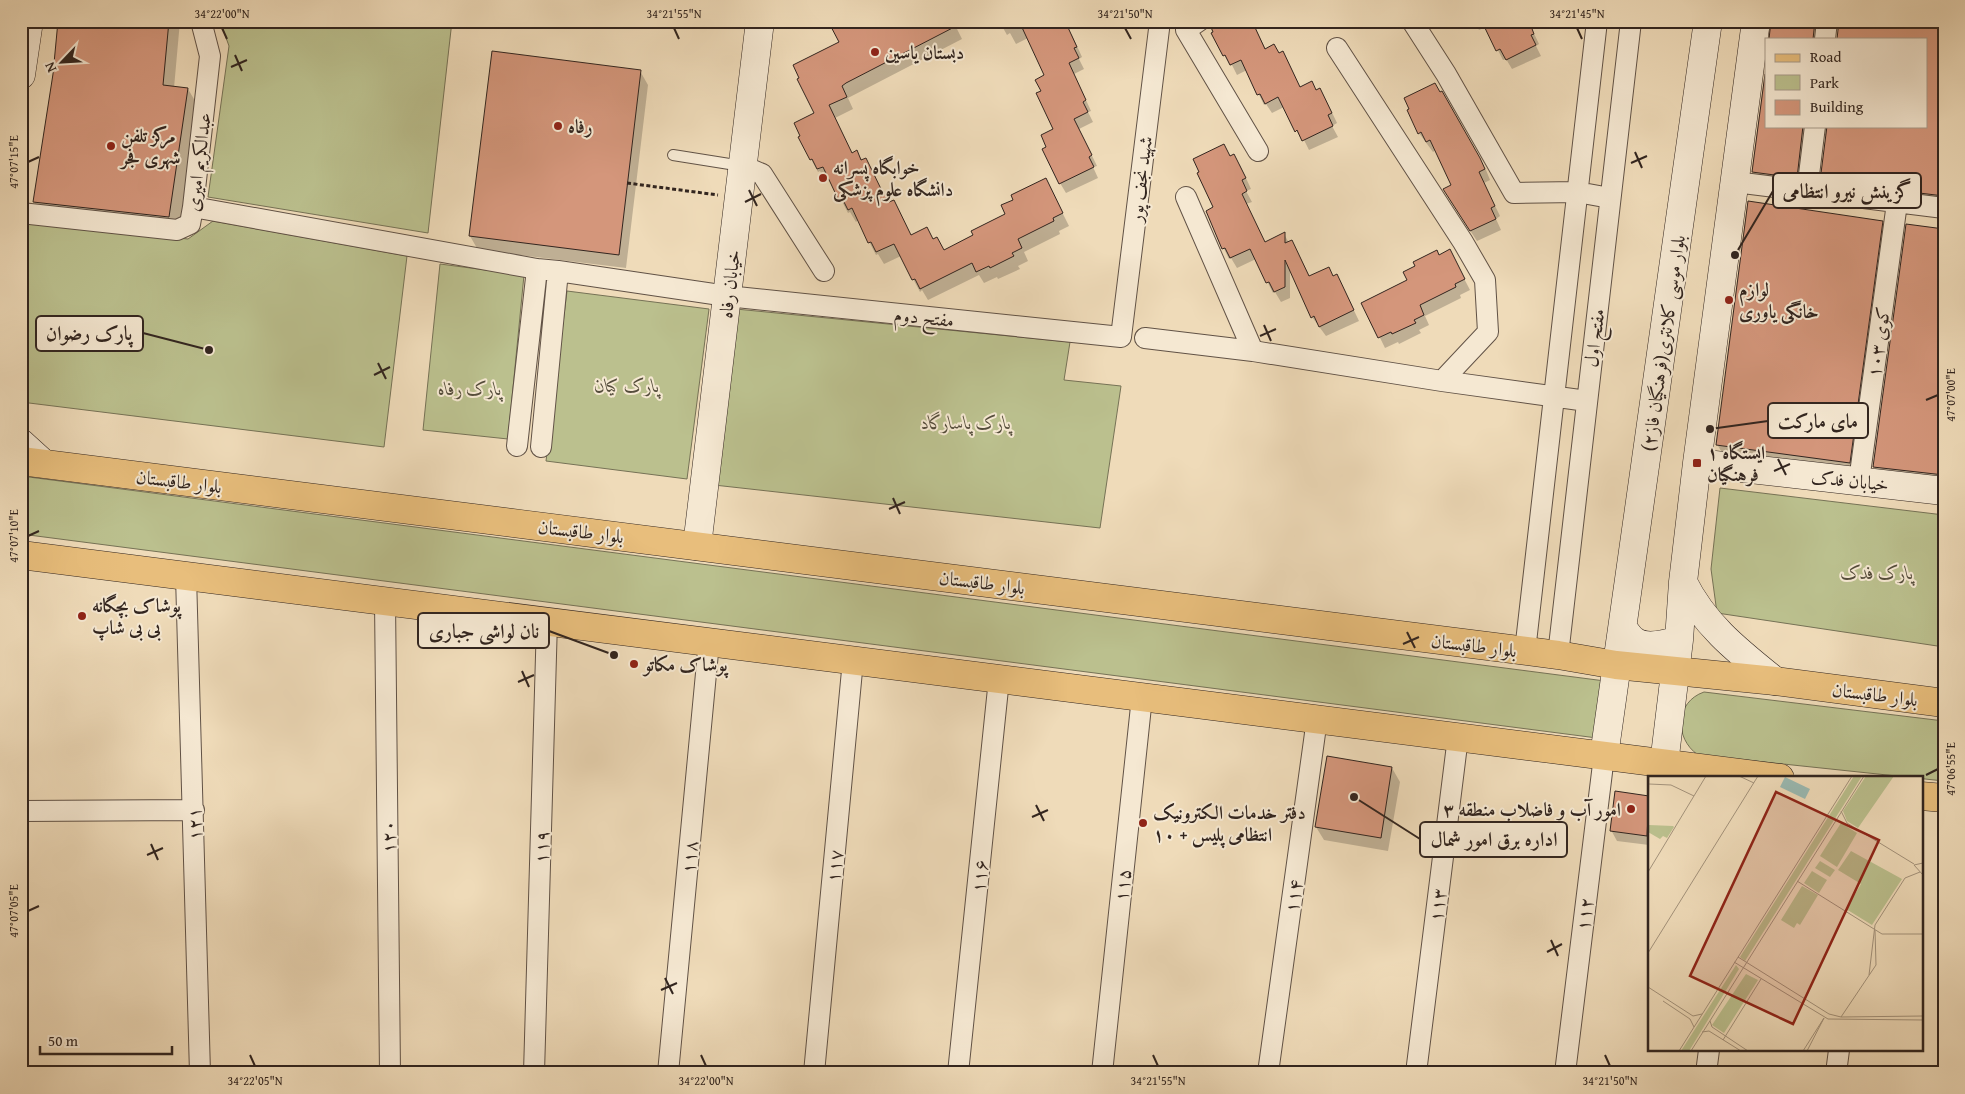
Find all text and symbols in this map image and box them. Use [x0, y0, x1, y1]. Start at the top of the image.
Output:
text: 34°22'00"N [194, 5, 250, 22]
text: 34°21'55"N [646, 5, 702, 22]
text: 34°21'50"N [1097, 5, 1153, 22]
text: 34°21'45"N [1549, 5, 1605, 22]
north arrow [38, 38, 88, 88]
place label: دبستان یاسین [885, 38, 964, 66]
legend [1765, 38, 1928, 128]
marker: دبستان یاسین [869, 46, 881, 58]
text: Road [1810, 46, 1841, 67]
text: N [39, 58, 61, 76]
text: Park [1810, 72, 1839, 93]
text: Building [1810, 96, 1864, 117]
street label: عبدالکریم امیری [178, 111, 221, 214]
place label: رفاه [568, 112, 593, 140]
marker: رفاه [552, 120, 564, 132]
place label: مرکز تلفن شهری فجر [119, 121, 180, 171]
street label: شهید نجف پور [1121, 134, 1159, 226]
text: 47°07'15"E [5, 135, 22, 189]
marker: مرکز تلفن شهری فجر [105, 140, 117, 152]
place label: خوابگاه پسرانه دانشگاه علوم پزشکی [833, 153, 953, 207]
marker: خوابگاه پسرانه دانشگاه علوم پزشکی [817, 172, 829, 184]
callout: گزینش نیرو انتظامی [1773, 173, 1921, 208]
text: گزینش نیرو انتظامی [1782, 176, 1911, 205]
street label: بلوار موسی کلانتری(فرهنگیان فاز۲) [1634, 233, 1692, 453]
street label: خیابان رفاه [711, 248, 747, 320]
place label: لوازم خانگی یاوری [1739, 275, 1819, 325]
marker: لوازم خانگی یاوری [1723, 294, 1735, 306]
street label: مفتح دوم [892, 300, 955, 338]
street label: کوی ۱۰۳ [1859, 305, 1897, 379]
street label: مفتح اول [1577, 307, 1615, 369]
callout: پارک رضوان [36, 316, 143, 351]
text: پارک رضوان [46, 318, 133, 348]
text: 47°07'00"E [1942, 368, 1959, 422]
park label: پارک کیان [594, 371, 661, 399]
park label: پارک رفاه [438, 374, 503, 402]
callout: مای مارکت [1768, 403, 1868, 438]
text: مای مارکت [1778, 406, 1858, 435]
park label: پارک پاسارگاد [921, 408, 1013, 436]
place label: ایستگاه ۱ فرهنگیان [1707, 438, 1765, 488]
marker: ایستگاه ۱ فرهنگیان [1691, 457, 1703, 469]
street label: بلوار طاقبستان [134, 462, 224, 500]
street label: خیابان فدک [1810, 462, 1890, 498]
text: 47°07'10"E [5, 509, 22, 563]
street label: بلوار طاقبستان [536, 512, 626, 550]
park label: پارک فدک [1840, 558, 1915, 586]
street label: بلوار طاقبستان [937, 563, 1027, 601]
place label: پوشاک بچگانه بی بی شاپ [92, 591, 182, 641]
marker: پوشاک بچگانه بی بی شاپ [76, 610, 88, 622]
callout: نان لواشی جباری [418, 613, 549, 648]
text: نان لواشی جباری [429, 616, 540, 646]
street label: بلوار طاقبستان [1429, 626, 1519, 664]
place label: پوشاک مکاتو [642, 650, 729, 679]
marker: پوشاک مکاتو [628, 658, 640, 670]
street label: بلوار طاقبستان [1830, 675, 1920, 713]
text: 47°06'55"E [1942, 742, 1959, 796]
inset map [1648, 776, 1922, 1052]
place label: امور آب و فاضلاب منطقه ۳ [1443, 795, 1621, 823]
place label: دفتر خدمات الکترونیک انتظامی پلیس + ۱۰ [1153, 798, 1306, 849]
marker: امور آب و فاضلاب منطقه ۳ [1625, 803, 1637, 815]
street label: ۱۲۱ [179, 807, 209, 841]
marker: دفتر خدمات الکترونیک انتظامی پلیس + ۱۰ [1137, 817, 1149, 829]
street label: ۱۲۰ [374, 820, 402, 854]
callout: اداره برق امور شمال [1420, 822, 1567, 857]
text: اداره برق امور شمال [1430, 824, 1558, 853]
street label: ۱۱۹ [526, 830, 556, 864]
street label: ۱۱۸ [674, 839, 704, 875]
street label: ۱۱۷ [818, 848, 850, 884]
street label: ۱۱۶ [963, 858, 995, 894]
street label: ۱۱۵ [1106, 867, 1138, 903]
street label: ۱۱۴ [1277, 878, 1309, 914]
text: 47°07'05"E [5, 884, 22, 938]
street label: ۱۱۳ [1421, 887, 1453, 923]
street label: ۱۱۲ [1568, 896, 1600, 932]
scale bar [40, 1024, 172, 1056]
text: 50 m [48, 1030, 79, 1051]
text: 34°22'05"N [227, 1072, 283, 1089]
text: 34°22'00"N [678, 1072, 734, 1089]
text: 34°21'55"N [1130, 1072, 1186, 1089]
text: 34°21'50"N [1582, 1072, 1638, 1089]

